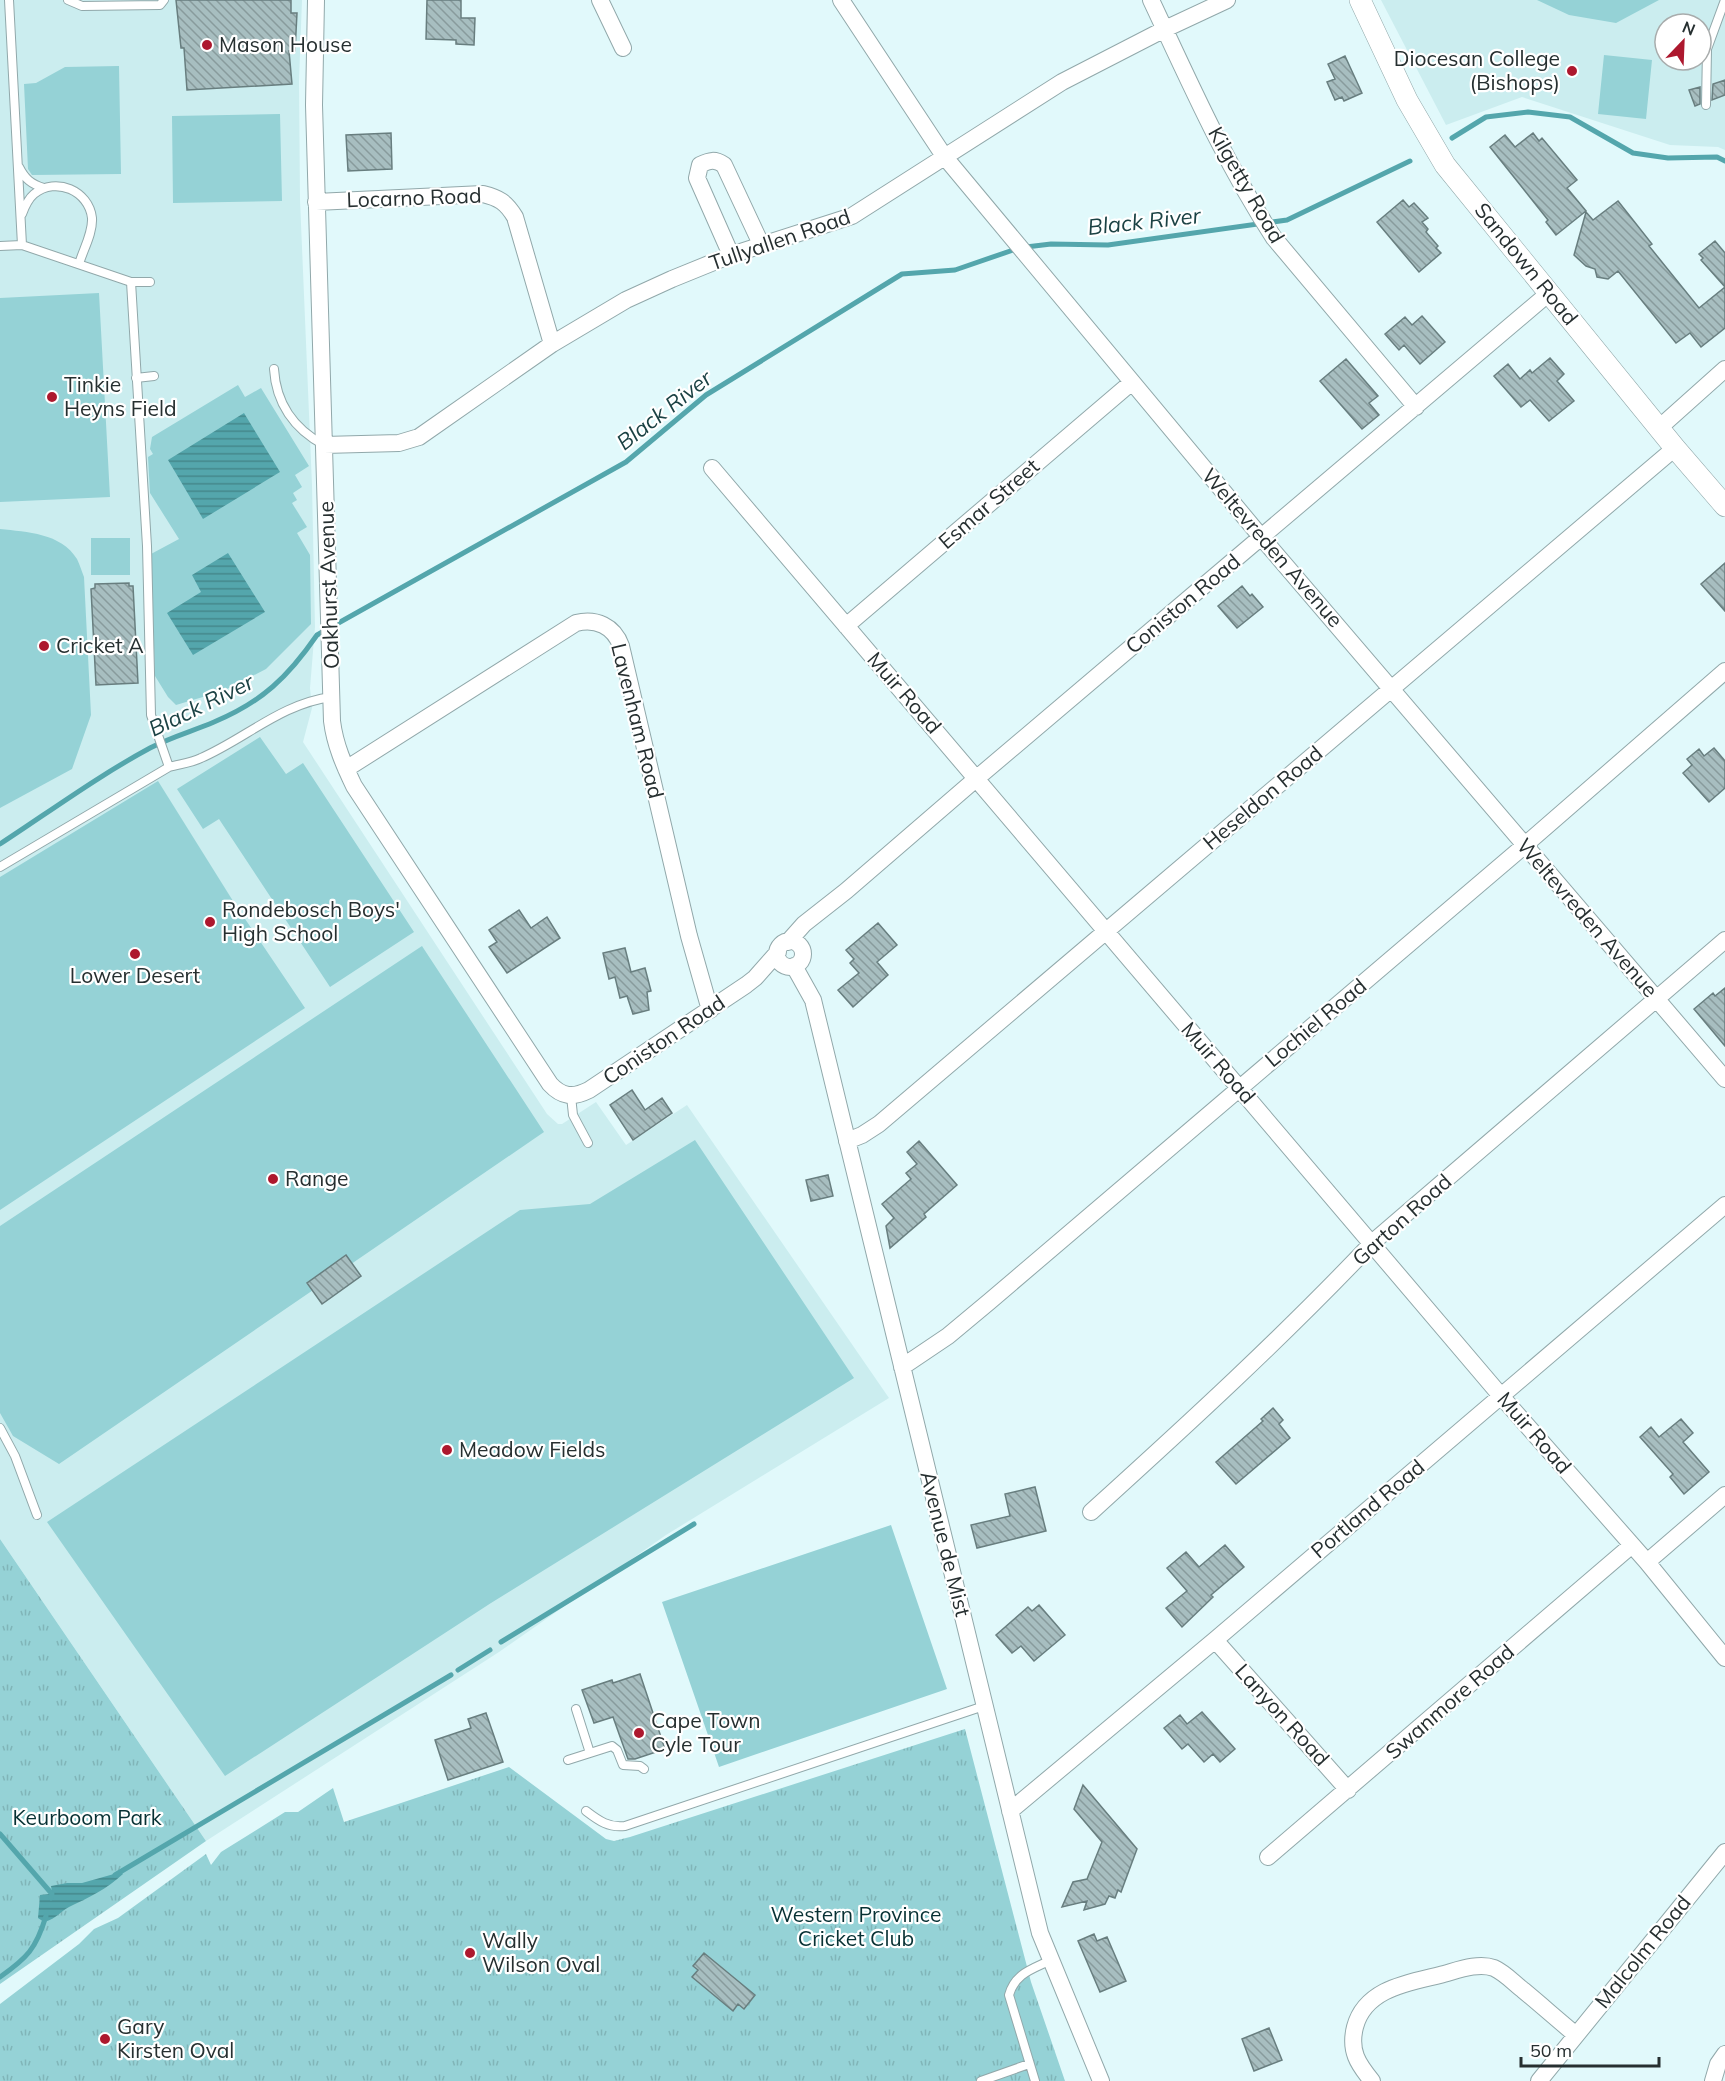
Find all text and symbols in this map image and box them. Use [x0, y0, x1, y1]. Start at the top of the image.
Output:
north arrow [1653, 12, 1713, 72]
text: N [1679, 17, 1698, 40]
place label: Mason House [219, 31, 352, 57]
marker: Mason House [200, 38, 214, 52]
place label: Diocesan College (Bishops) [1394, 45, 1560, 95]
marker: Diocesan College (Bishops) [1565, 64, 1579, 78]
street label: Kilgetty Road [1203, 122, 1291, 247]
street label: Locarno Road [346, 182, 482, 212]
street label: Sandown Road [1469, 197, 1584, 330]
water label: Black River [1086, 201, 1203, 241]
street label: Tullyallen Road [706, 203, 854, 275]
water label: Black River [611, 363, 718, 456]
place label: Tinkie Heyns Field [64, 371, 177, 421]
marker: Tinkie Heyns Field [45, 390, 59, 404]
street label: Esmar Street [933, 452, 1044, 554]
street label: Weltevreden Avenue [1197, 463, 1349, 632]
street label: Oakhurst Avenue [312, 501, 344, 669]
street label: Coniston Road [1120, 548, 1245, 659]
place label: Cricket A [56, 632, 144, 658]
marker: Cricket A [37, 639, 51, 653]
street label: Lavenham Road [606, 640, 670, 801]
street label: Muir Road [862, 646, 947, 739]
water label: Black River [144, 667, 259, 742]
street label: Heseldon Road [1197, 740, 1327, 855]
street label: Weltevreden Avenue [1512, 833, 1664, 1002]
place label: Rondebosch Boys' High School [222, 896, 400, 946]
marker: Rondebosch Boys' High School [203, 915, 217, 929]
marker: Lower Desert [128, 947, 142, 961]
place label: Lower Desert [70, 962, 200, 988]
street label: Lochiel Road [1259, 972, 1371, 1072]
street label: Coniston Road [597, 989, 729, 1090]
street label: Muir Road [1176, 1016, 1261, 1109]
place label: Range [285, 1165, 349, 1191]
street label: Garton Road [1346, 1168, 1456, 1271]
marker: Range [266, 1172, 280, 1186]
street label: Muir Road [1492, 1386, 1577, 1479]
place label: Meadow Fields [459, 1436, 605, 1462]
marker: Meadow Fields [440, 1443, 454, 1457]
street label: Portland Road [1305, 1453, 1429, 1563]
street label: Avenue de Mist [915, 1468, 977, 1619]
street label: Swanmore Road [1380, 1638, 1519, 1764]
street label: Lanyon Road [1230, 1658, 1335, 1771]
place label: Cape Town Cyle Tour [651, 1707, 761, 1757]
marker: Cape Town Cyle Tour [632, 1726, 646, 1740]
park label: Keurboom Park [13, 1804, 162, 1830]
street label: Malcolm Road [1589, 1889, 1696, 2013]
park label: Western Province Cricket Club [771, 1901, 941, 1951]
place label: Wally Wilson Oval [482, 1927, 600, 1977]
marker: Wally Wilson Oval [463, 1946, 477, 1960]
place label: Gary Kirsten Oval [117, 2013, 234, 2063]
scale bar [1521, 2030, 1659, 2068]
marker: Gary Kirsten Oval [98, 2032, 112, 2046]
text: 50 m [1530, 2039, 1572, 2062]

